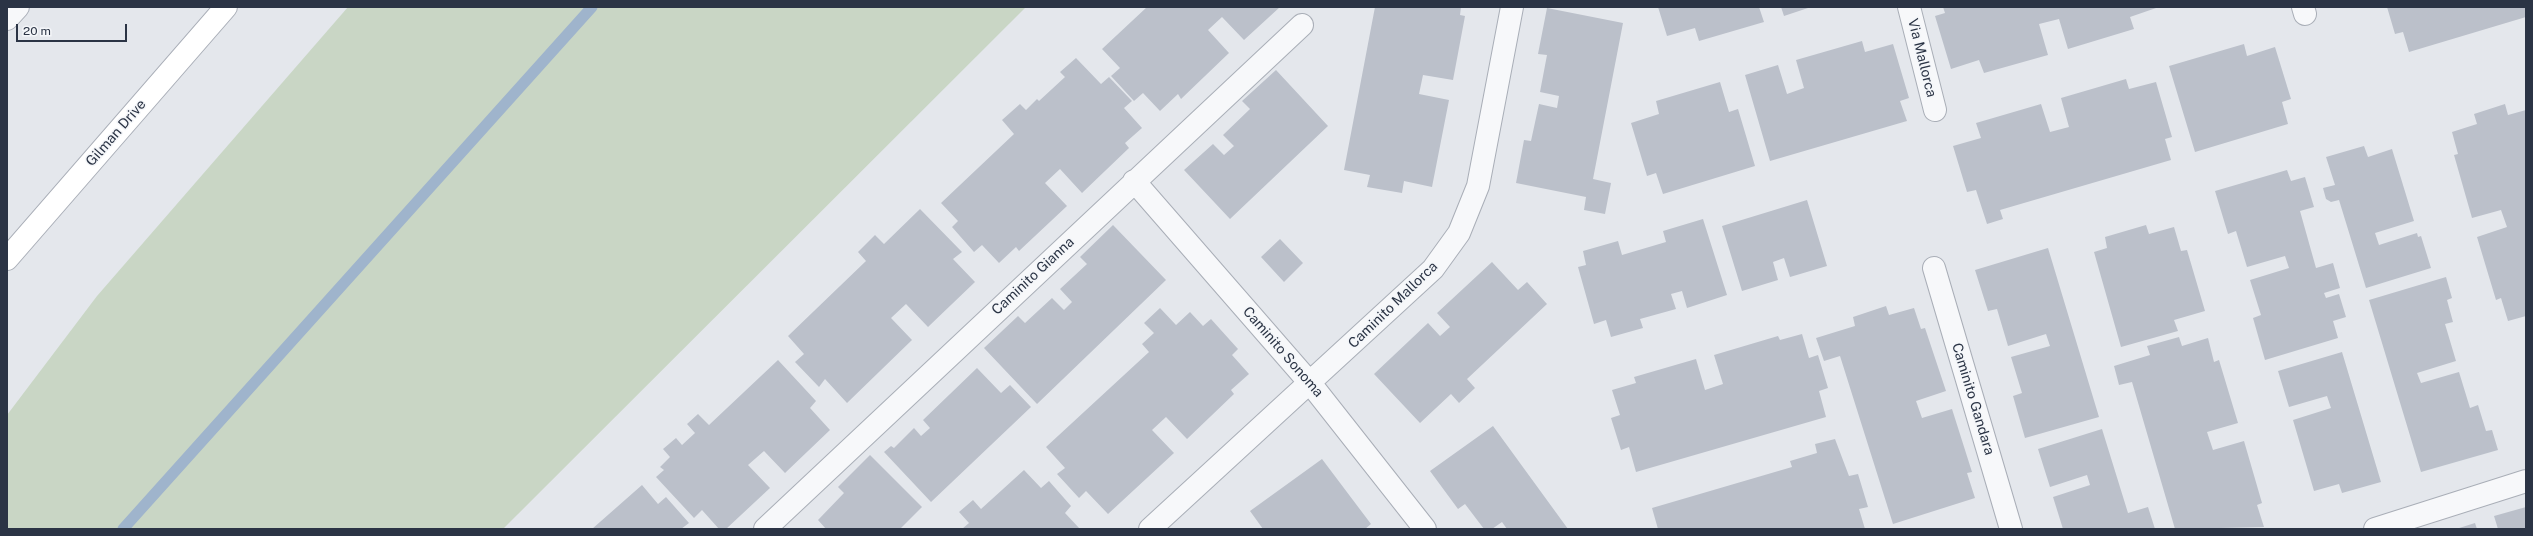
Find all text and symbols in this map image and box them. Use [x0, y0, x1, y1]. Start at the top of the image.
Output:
scale bar [18, 16, 129, 42]
street label: Via Mallorca [1904, 17, 1940, 99]
text: 20 m [23, 24, 51, 38]
street label: Gilman Drive [83, 96, 149, 170]
street label: Caminito Gianna [988, 234, 1078, 318]
street label: Caminito Mallorca [1345, 258, 1441, 352]
street label: Caminito Sonoma [1239, 303, 1327, 401]
street label: Caminito Gandara [1948, 341, 1998, 457]

